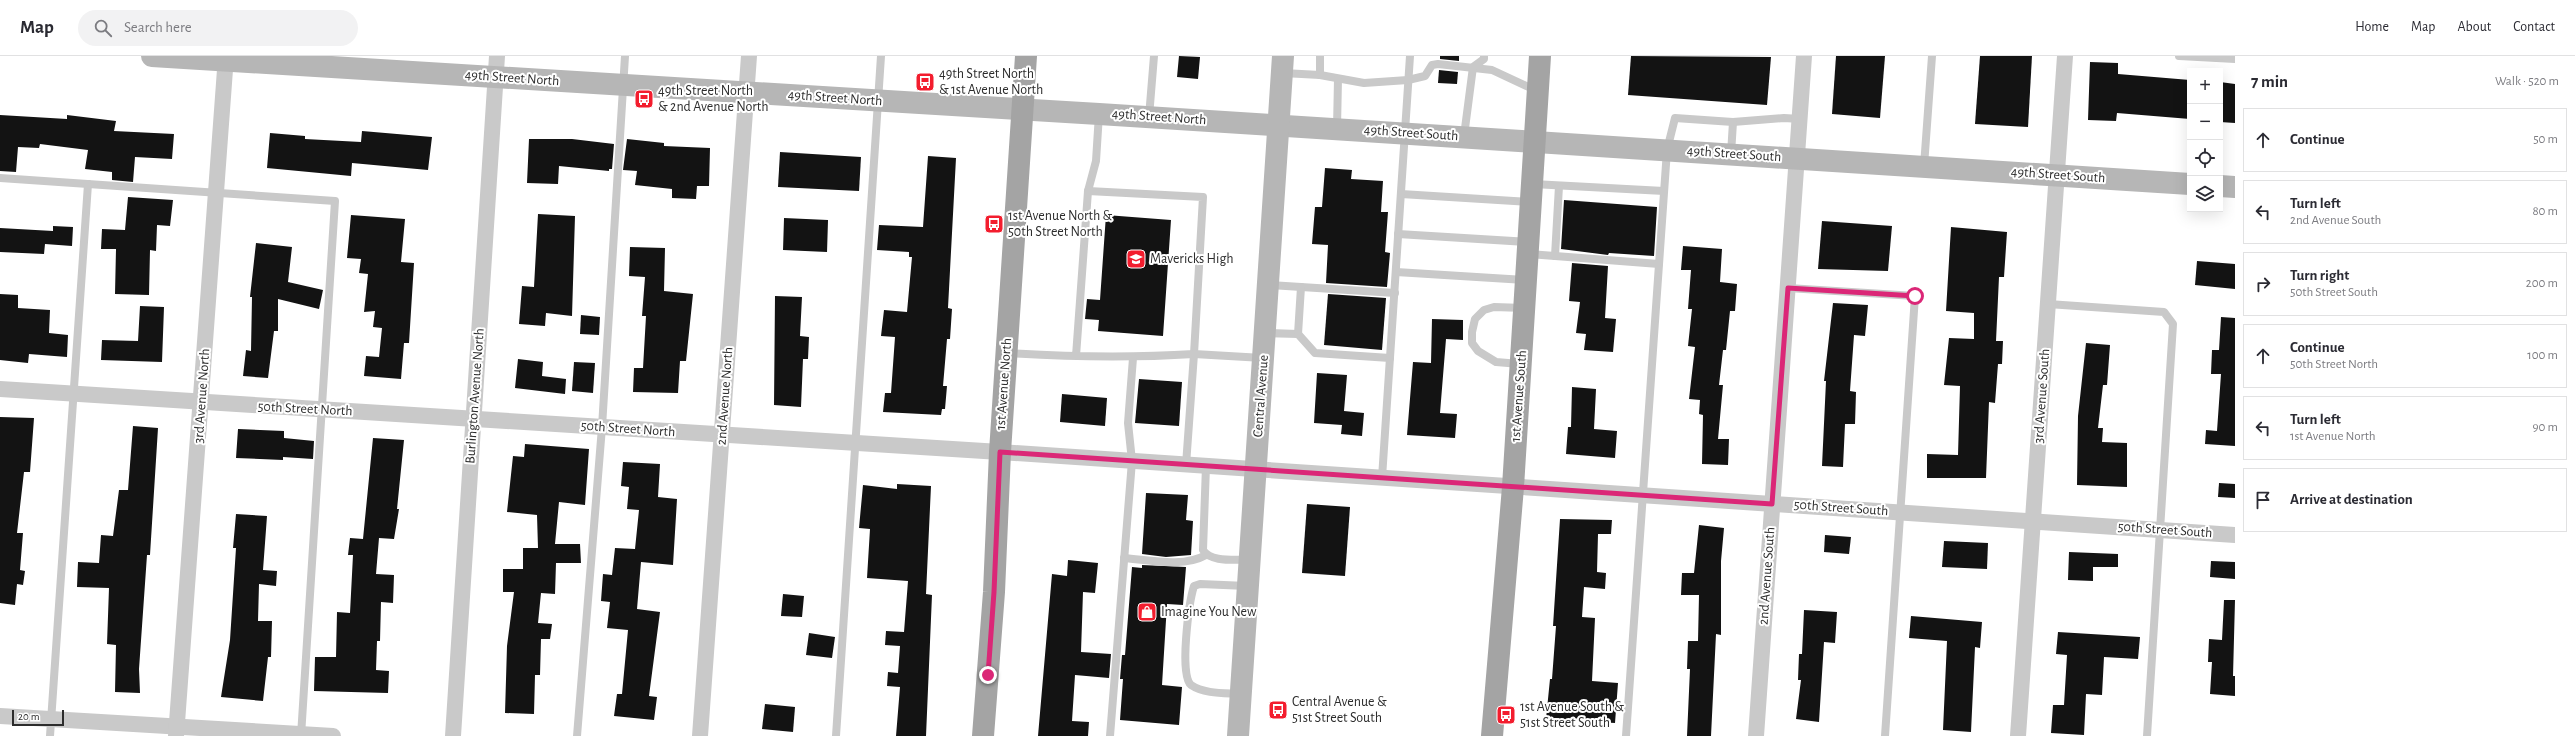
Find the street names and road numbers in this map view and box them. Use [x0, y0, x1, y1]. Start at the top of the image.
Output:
street label: 49th Street North [464, 68, 560, 88]
street label: 49th Street North [787, 88, 883, 108]
street label: 49th Street North [1111, 107, 1207, 127]
street label: 49th Street South [1363, 123, 1459, 143]
street label: 49th Street South [1686, 144, 1782, 164]
street label: 49th Street South [2010, 165, 2106, 185]
street label: Burlington Avenue North [463, 328, 487, 464]
street label: 1st Avenue North [994, 338, 1014, 430]
street label: 2nd Avenue North [715, 346, 735, 446]
street label: 3rd Avenue North [192, 348, 212, 444]
street label: 3rd Avenue South [2032, 348, 2052, 444]
street label: 1st Avenue South [1509, 350, 1529, 442]
street label: Central Avenue [1251, 354, 1271, 438]
street label: 50th Street North [257, 400, 353, 418]
street label: 50th Street North [580, 419, 676, 439]
street label: 50th Street South [1793, 498, 1889, 518]
street label: 50th Street South [2117, 520, 2213, 540]
street label: 2nd Avenue South [1757, 526, 1777, 626]

